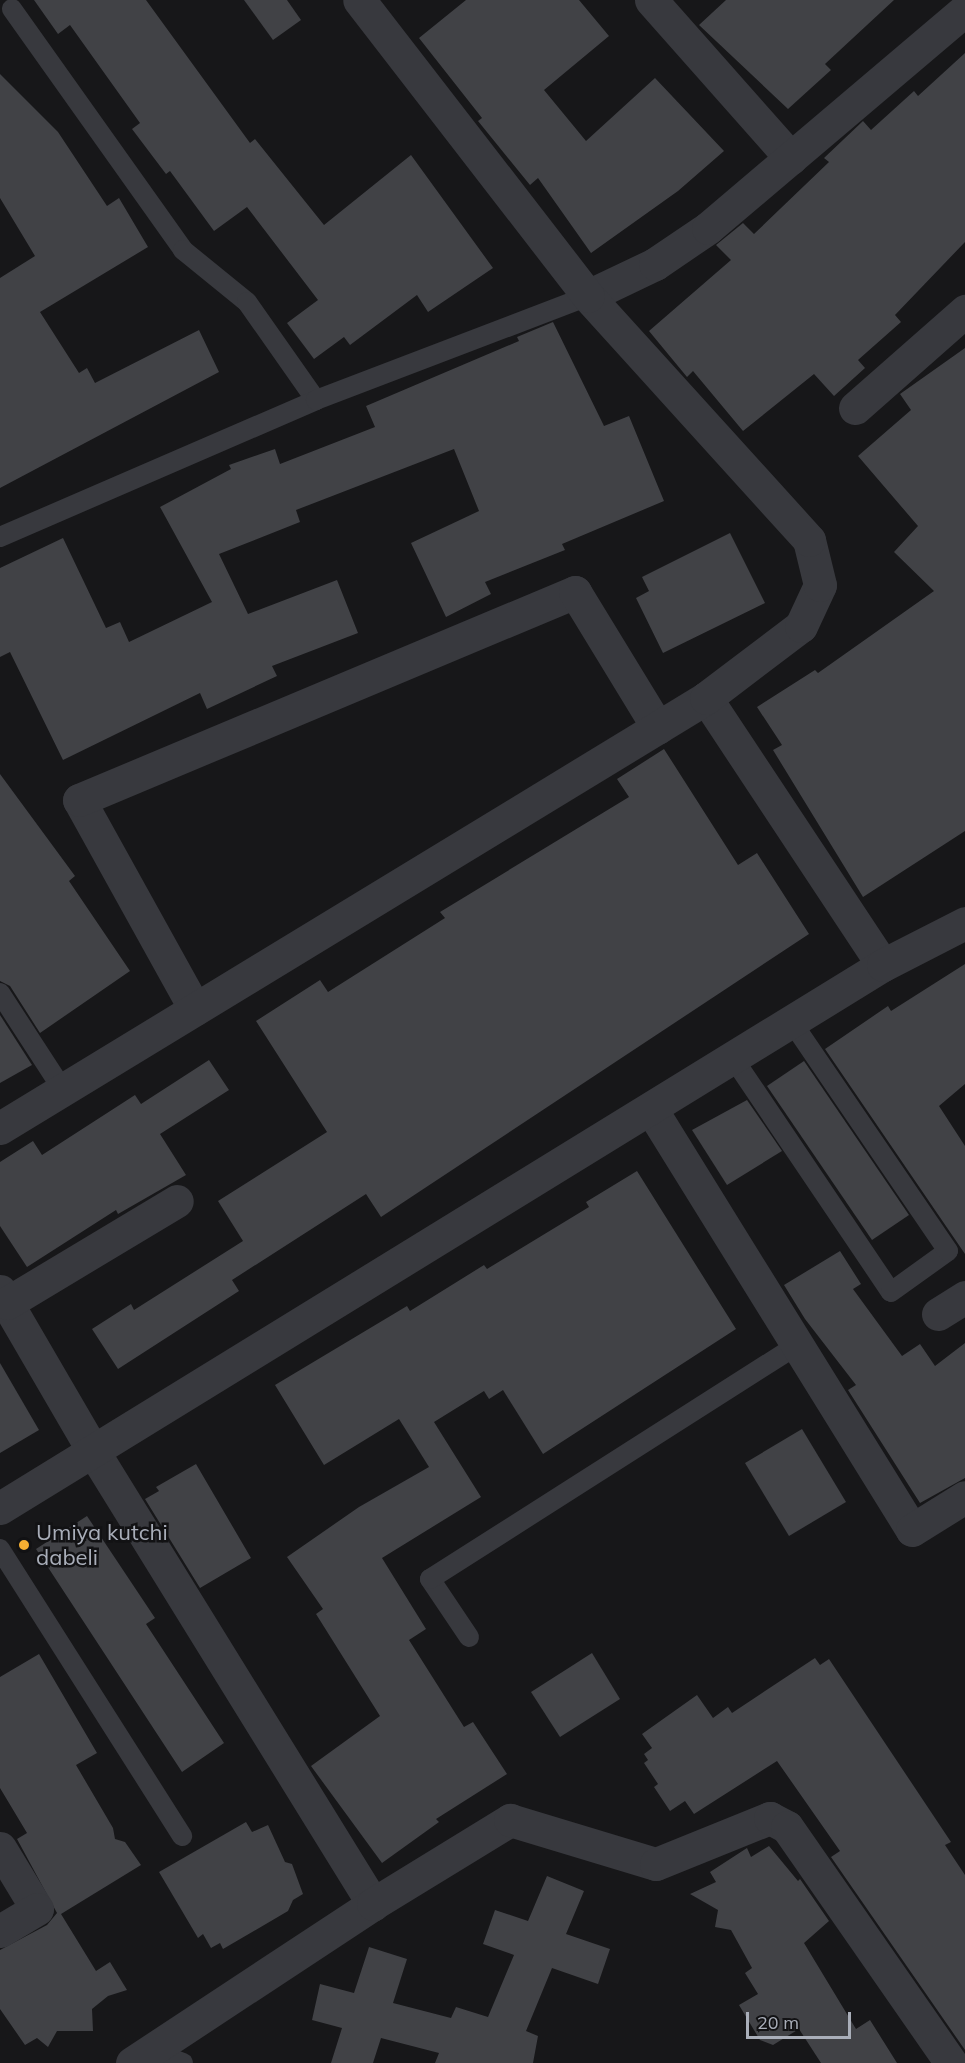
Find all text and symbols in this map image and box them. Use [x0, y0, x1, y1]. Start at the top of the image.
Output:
place label: Umiya kutchi dabeli [36, 1519, 168, 1570]
marker: Umiya kutchi dabeli [17, 1538, 31, 1552]
scale bar [749, 2000, 854, 2038]
text: 20 m [757, 2011, 799, 2034]

